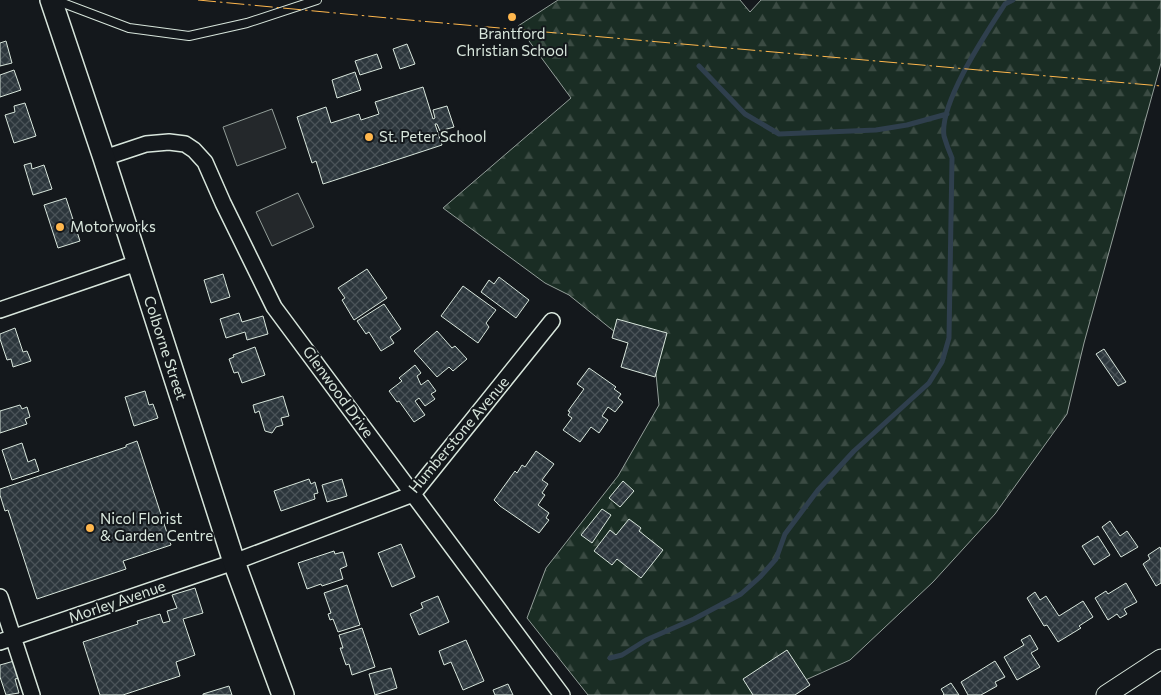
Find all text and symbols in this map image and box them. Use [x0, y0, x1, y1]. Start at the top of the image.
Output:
marker: Brantford Christian School [506, 11, 518, 23]
place label: Brantford Christian School [456, 24, 568, 59]
place label: St. Peter School [379, 127, 487, 145]
marker: St. Peter School [363, 131, 375, 143]
place label: Motorworks [70, 217, 156, 235]
marker: Motorworks [54, 221, 66, 233]
street label: Colborne Street [141, 293, 191, 402]
street label: Glenwood Drive [300, 342, 378, 441]
street label: Humberstone Avenue [404, 372, 512, 496]
place label: Nicol Florist & Garden Centre [100, 509, 213, 544]
marker: Nicol Florist & Garden Centre [84, 522, 96, 534]
street label: Morley Avenue [66, 576, 168, 626]

